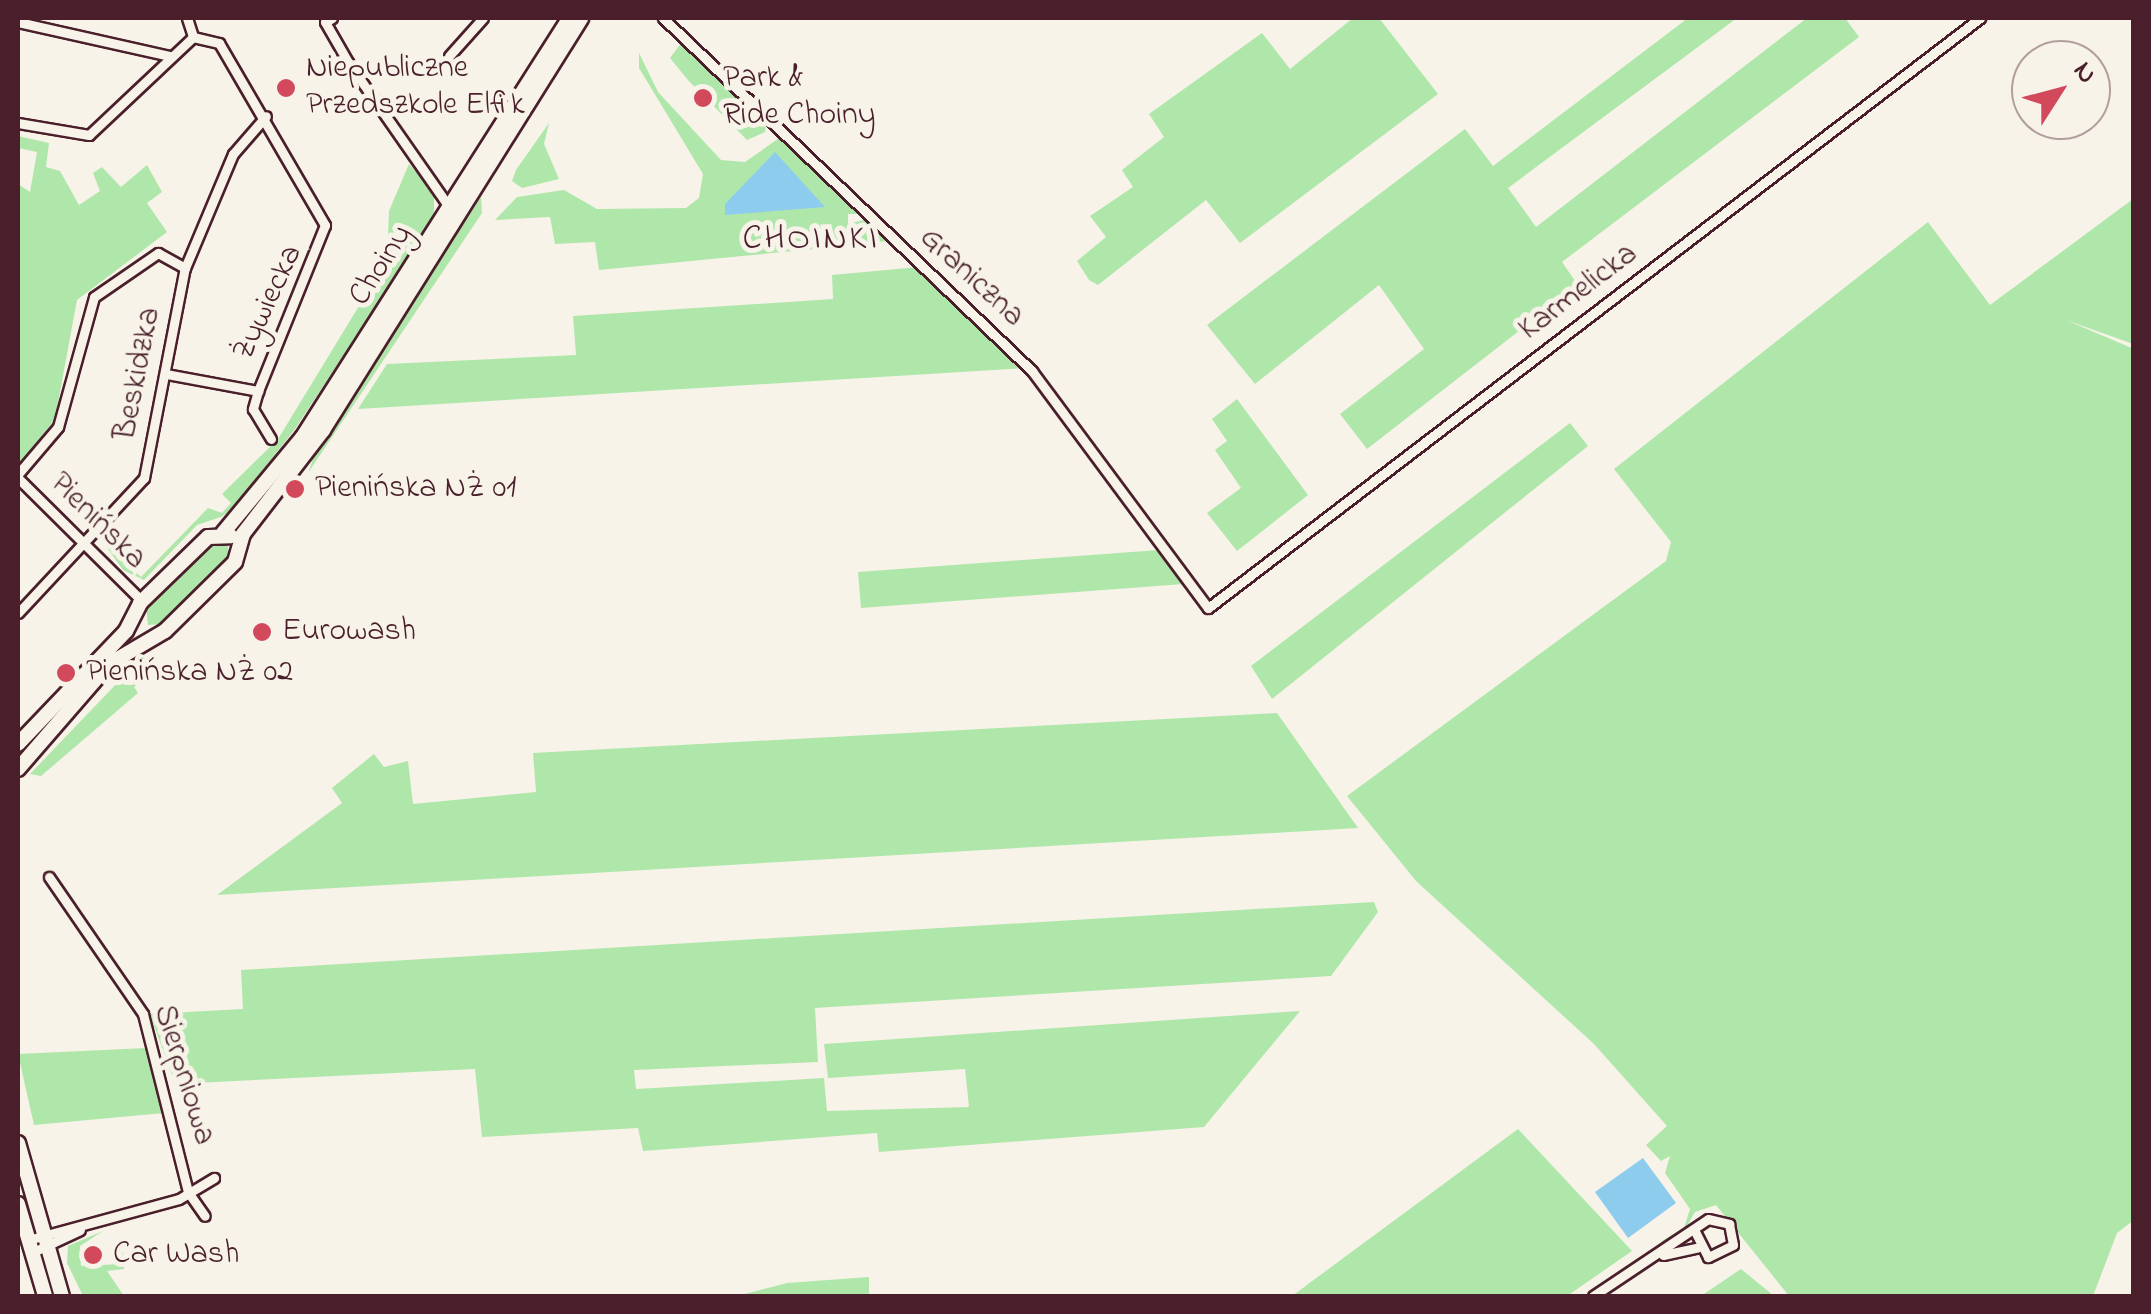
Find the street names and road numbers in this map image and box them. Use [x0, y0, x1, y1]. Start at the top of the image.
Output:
street label: Choiny [342, 218, 422, 314]
street label: Graniczna [911, 220, 1031, 336]
street label: Karmelicka [1512, 236, 1646, 350]
street label: Żywiecka [226, 239, 312, 367]
street label: Beskidzka [107, 304, 171, 444]
street label: Pienińska [40, 465, 154, 579]
street label: Sierpniowa [144, 1000, 222, 1150]

